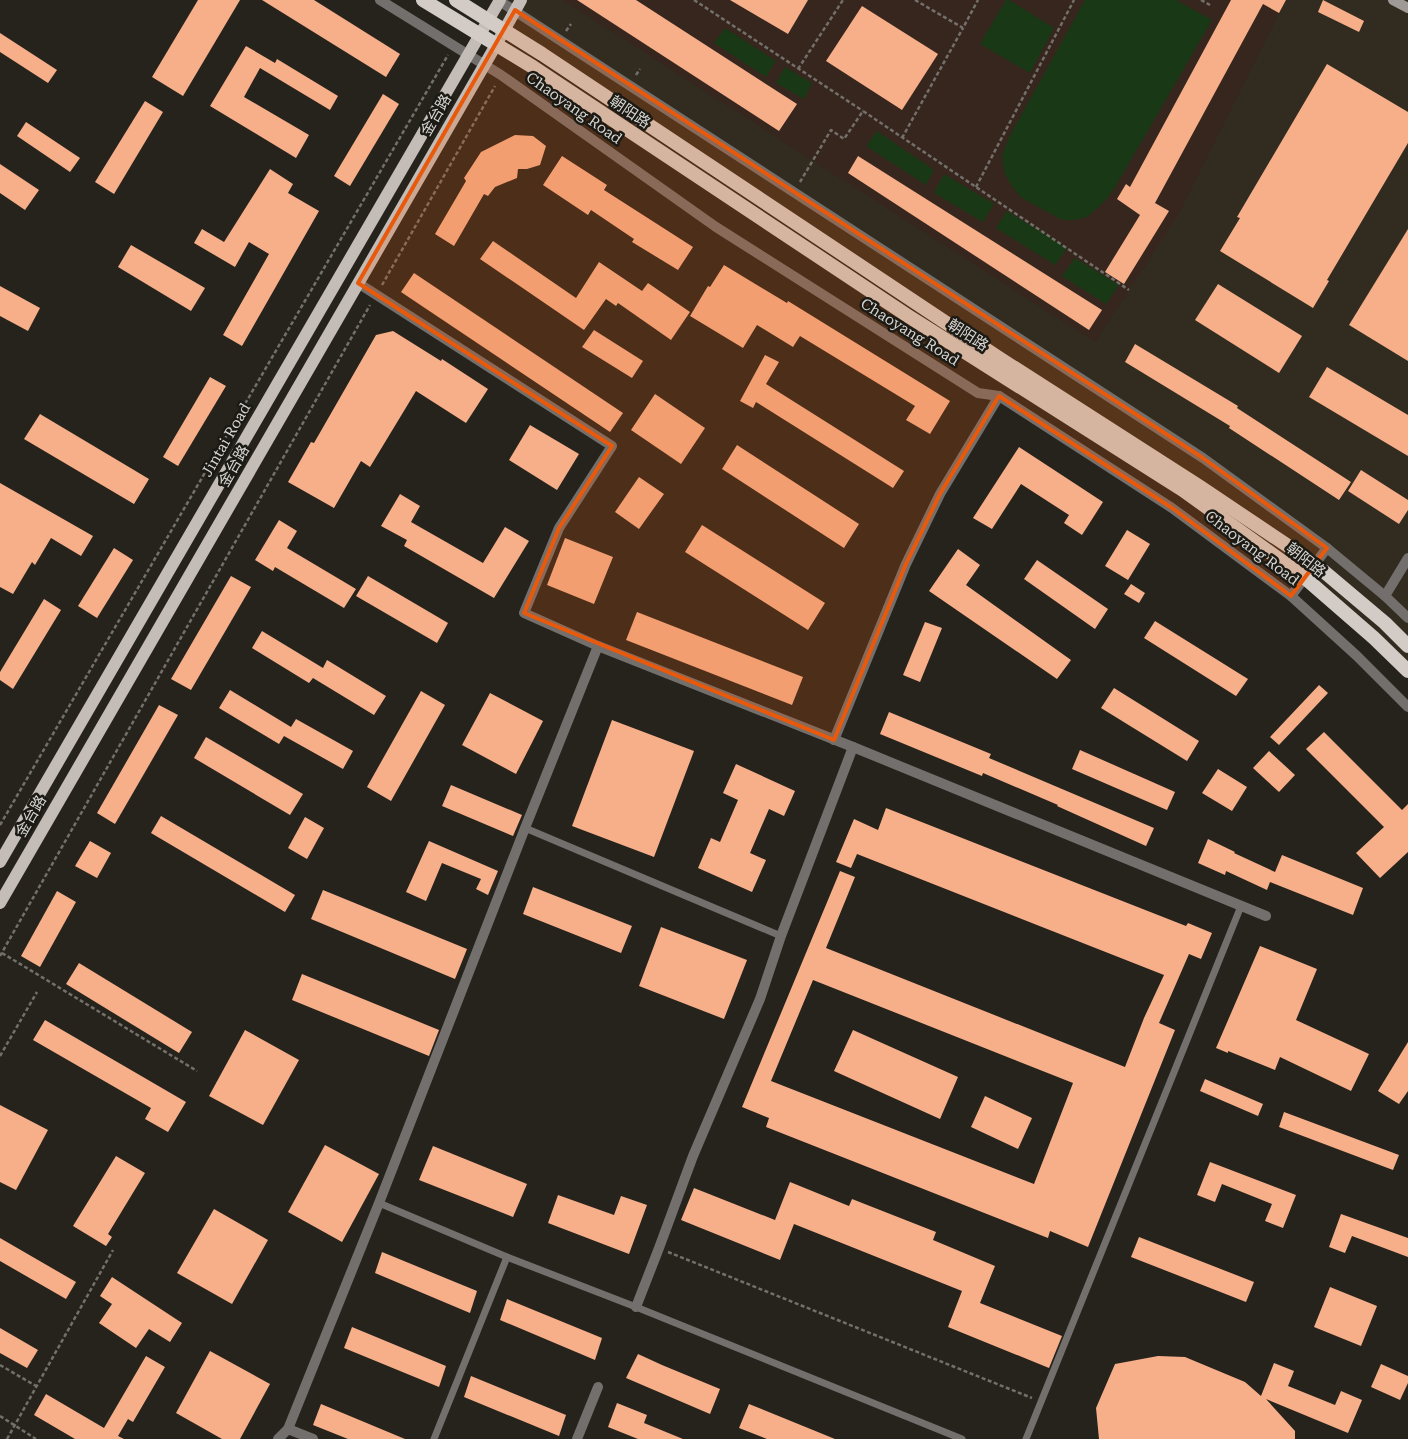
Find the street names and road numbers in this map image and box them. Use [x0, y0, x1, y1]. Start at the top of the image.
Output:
street label: Chaoyang Road [523, 68, 626, 148]
street label: 金台路 [417, 91, 455, 139]
street label: 朝阳路 [606, 92, 654, 132]
street label: Chaoyang Road [857, 294, 963, 370]
street label: 朝阳路 [944, 315, 992, 355]
street label: Jintai Road [198, 400, 254, 480]
street label: 金台路 [215, 442, 253, 490]
street label: Chaoyang Road [1202, 507, 1303, 589]
street label: 朝阳路 [1283, 539, 1329, 581]
street label: 金台路 [12, 792, 50, 840]

